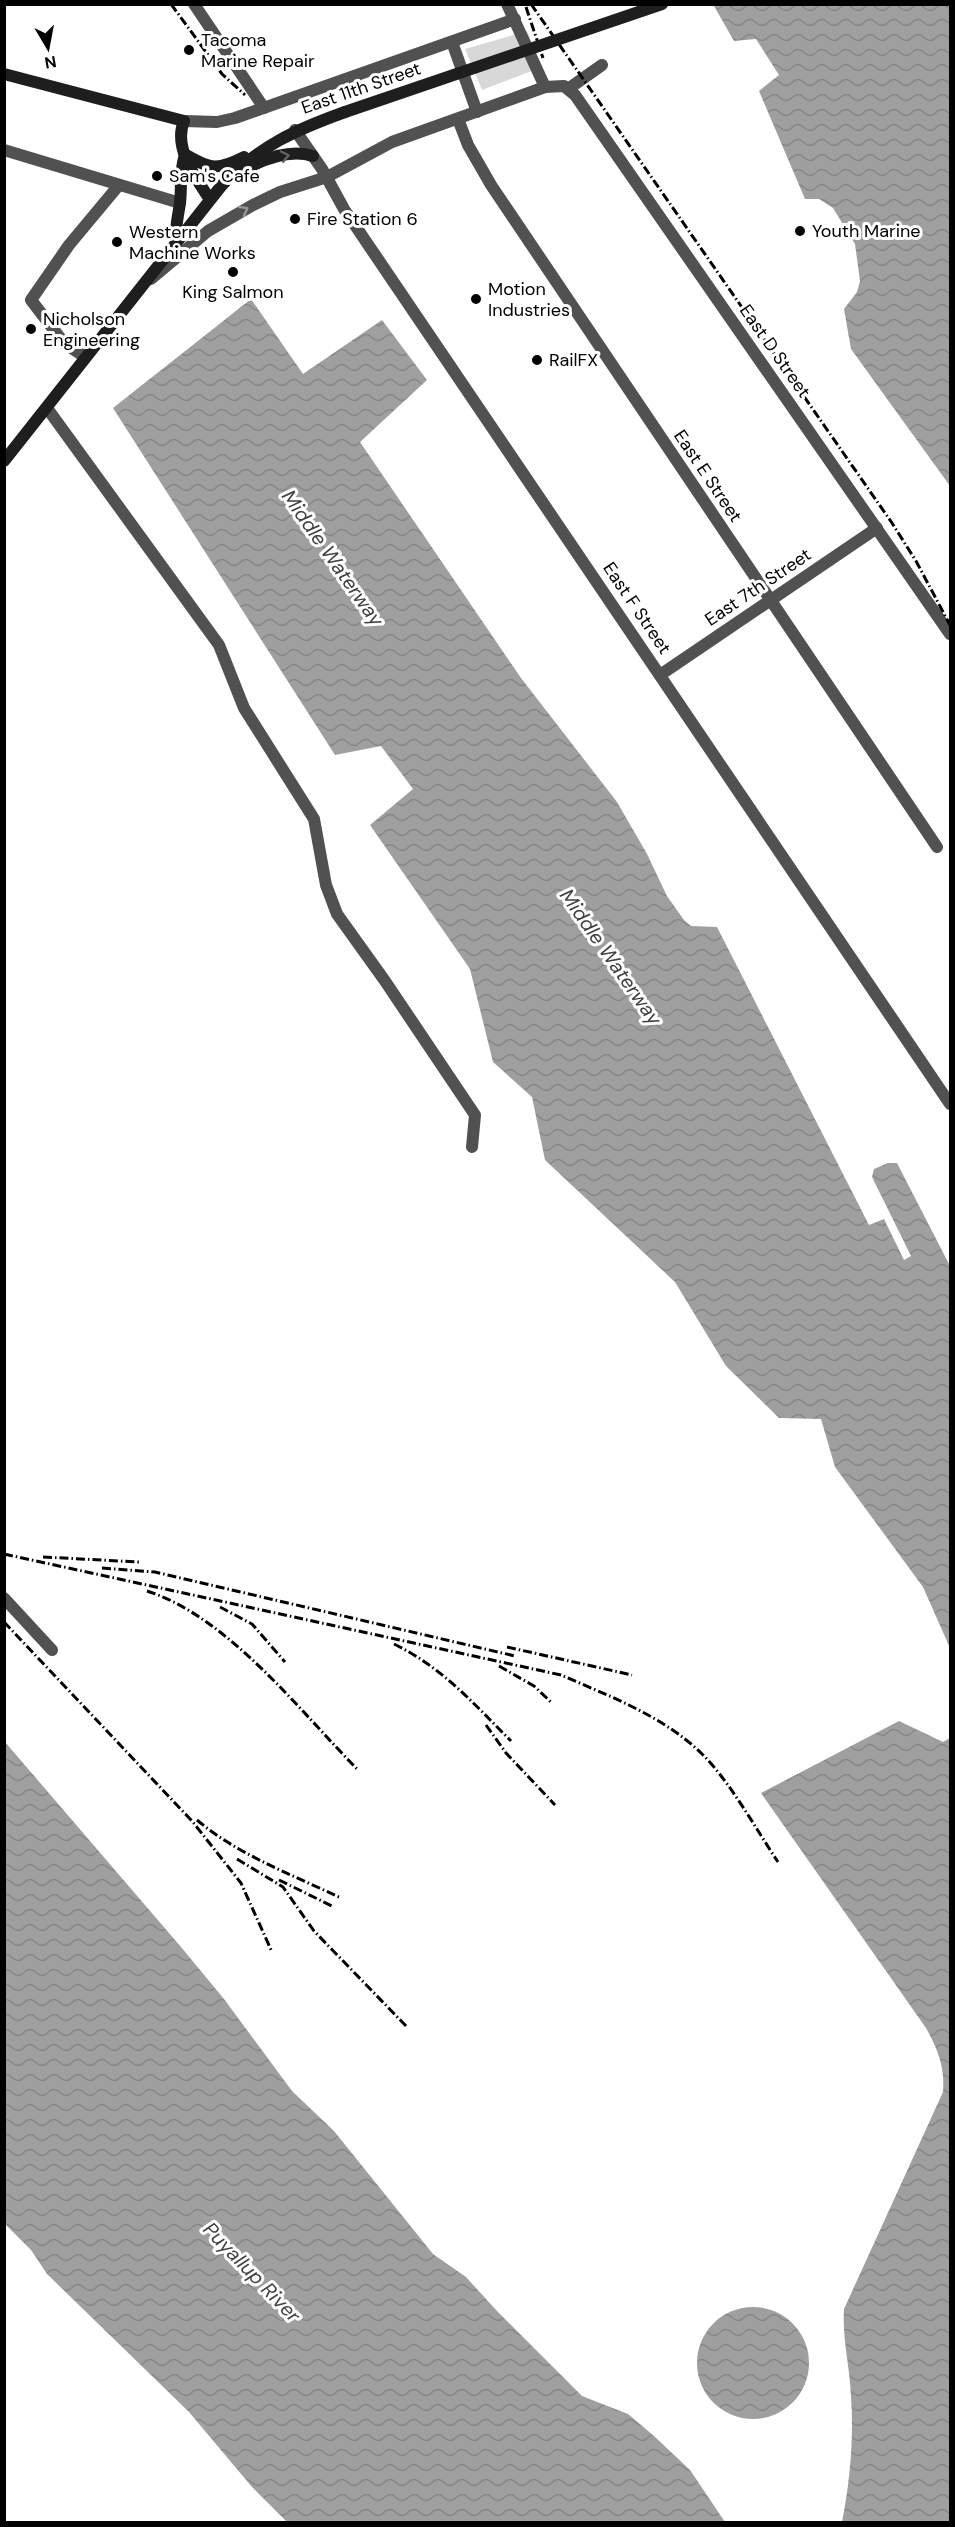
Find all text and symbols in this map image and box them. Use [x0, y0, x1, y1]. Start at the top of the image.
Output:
north arrow [18, 18, 78, 78]
place label: Tacoma Marine Repair [201, 28, 315, 73]
marker: Tacoma Marine Repair [182, 43, 196, 57]
text: N [43, 51, 58, 74]
street label: East 11th Street [298, 56, 424, 120]
one-way arrow [280, 150, 290, 163]
place label: Sam's Cafe [169, 164, 260, 188]
marker: Sam's Cafe [150, 169, 164, 183]
one-way arrow [238, 206, 248, 217]
place label: Fire Station 6 [307, 207, 418, 231]
marker: Fire Station 6 [288, 212, 302, 226]
place label: Youth Marine [812, 219, 921, 243]
place label: Western Machine Works [129, 220, 256, 265]
marker: Youth Marine [793, 224, 807, 238]
marker: Western Machine Works [110, 235, 124, 249]
marker: King Salmon [226, 265, 240, 279]
place label: Motion Industries [488, 277, 570, 322]
place label: King Salmon [182, 280, 284, 304]
marker: Motion Industries [469, 292, 483, 306]
street label: East D Street [734, 300, 816, 402]
place label: Nicholson Engineering [43, 307, 140, 352]
marker: Nicholson Engineering [24, 322, 38, 336]
place label: RailFX [549, 348, 598, 372]
marker: RailFX [530, 353, 544, 367]
street label: East E Street [668, 425, 748, 527]
water label: Middle Waterway [276, 485, 390, 632]
street label: East 7th Street [700, 543, 816, 631]
street label: East F Street [597, 557, 677, 659]
water label: Middle Waterway [554, 884, 668, 1031]
water label: Puyallup River [198, 2216, 307, 2328]

